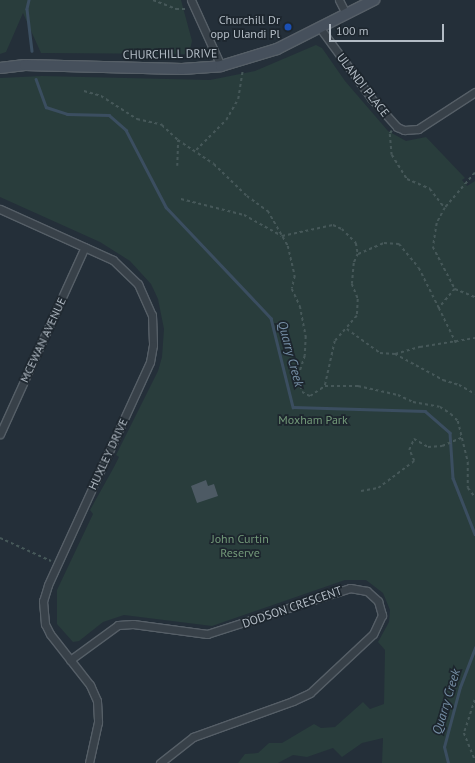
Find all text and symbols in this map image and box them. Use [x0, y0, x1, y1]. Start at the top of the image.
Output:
place label: Churchill Dr opp Ulandi Pl [210, 13, 280, 41]
scale bar [331, 16, 446, 42]
marker: Churchill Dr opp Ulandi Pl [283, 22, 293, 32]
text: 100 m [336, 23, 369, 38]
street label: CHURCHILL DRIVE [122, 46, 218, 62]
street label: ULANDI PLACE [334, 50, 392, 120]
street label: MCEWAN AVENUE [17, 295, 69, 385]
water label: Quarry Creek [274, 319, 306, 389]
park label: Moxham Park [278, 413, 348, 427]
street label: HUXLEY DRIVE [85, 416, 131, 492]
park label: John Curtin Reserve [211, 532, 269, 560]
street label: DODSON CRESCENT [240, 583, 344, 631]
water label: Quarry Creek [430, 667, 464, 737]

